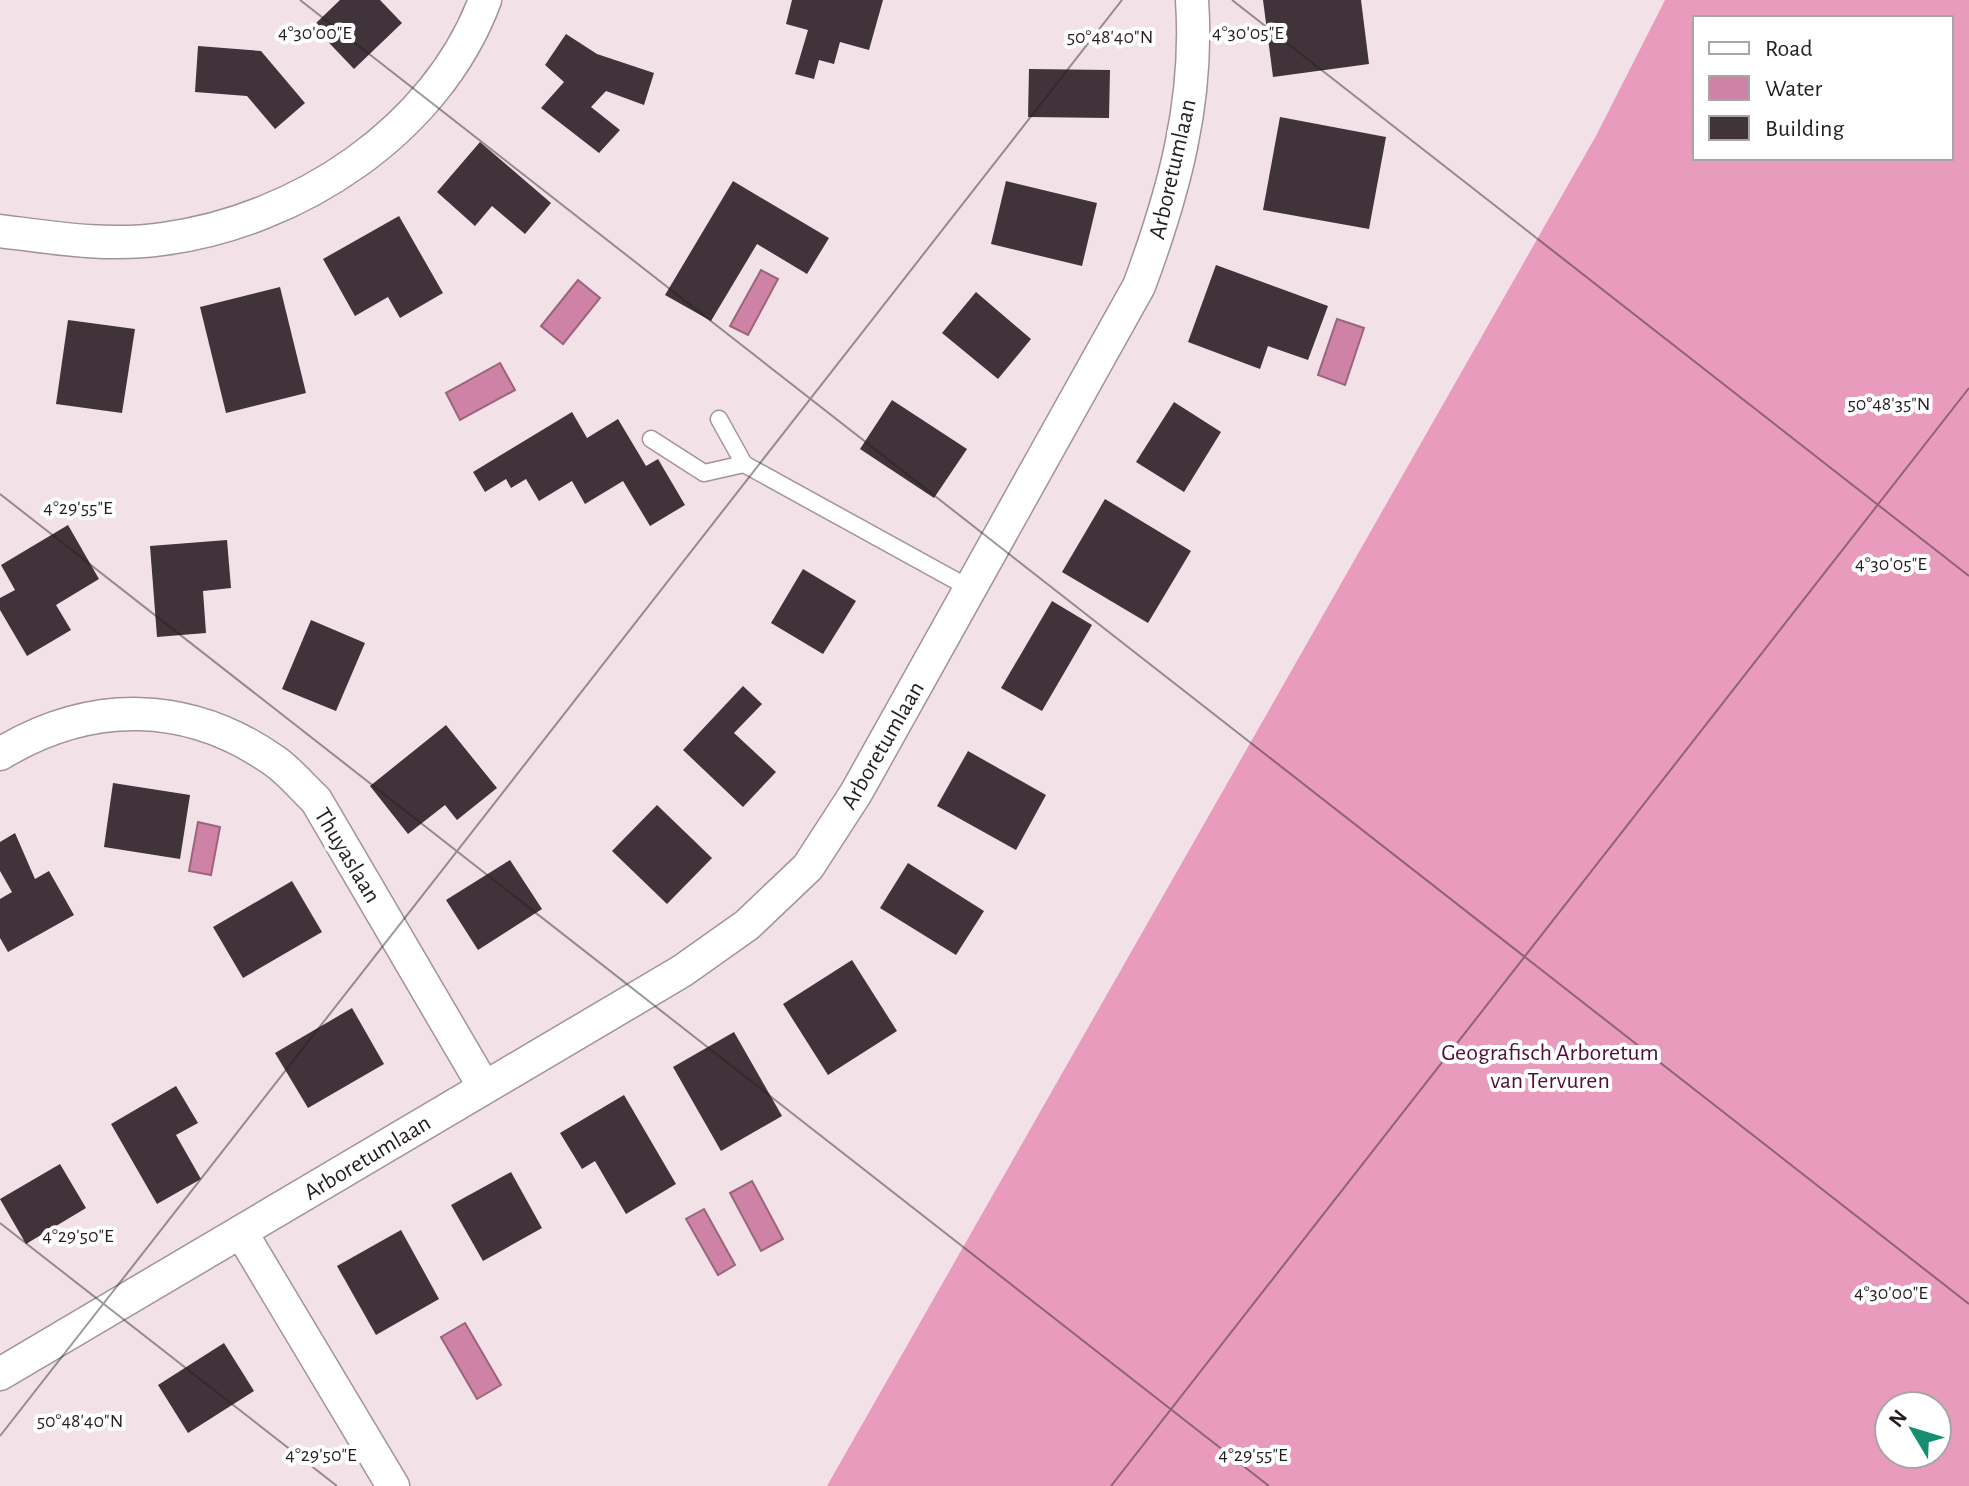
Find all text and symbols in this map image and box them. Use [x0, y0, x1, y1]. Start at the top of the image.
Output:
legend [1693, 16, 1953, 160]
text: 4°30'00"E [278, 23, 352, 43]
text: 4°30'05"E [1212, 23, 1284, 43]
text: 50°48'40"N [1067, 27, 1153, 47]
text: Road [1765, 37, 1813, 61]
text: Water [1765, 77, 1823, 101]
street label: Arboretumlaan [1145, 97, 1201, 242]
text: Building [1765, 117, 1844, 141]
text: 50°48'35"N [1847, 394, 1931, 414]
text: 4°29'55"E [43, 498, 113, 518]
text: 4°30'05"E [1855, 554, 1927, 574]
street label: Arboretumlaan [837, 677, 929, 814]
street label: Thuyaslaan [310, 804, 385, 907]
park label: Geografisch Arboretum van Tervuren [1441, 1041, 1659, 1093]
street label: Arboretumlaan [300, 1111, 435, 1205]
text: 4°29'50"E [42, 1226, 114, 1246]
text: 4°30'00"E [1854, 1283, 1928, 1303]
north arrow [1873, 1390, 1953, 1470]
text: N [1885, 1406, 1911, 1431]
text: 50°48'40"N [37, 1411, 123, 1431]
text: 4°29'50"E [285, 1445, 357, 1465]
text: 4°29'55"E [1218, 1445, 1288, 1465]

